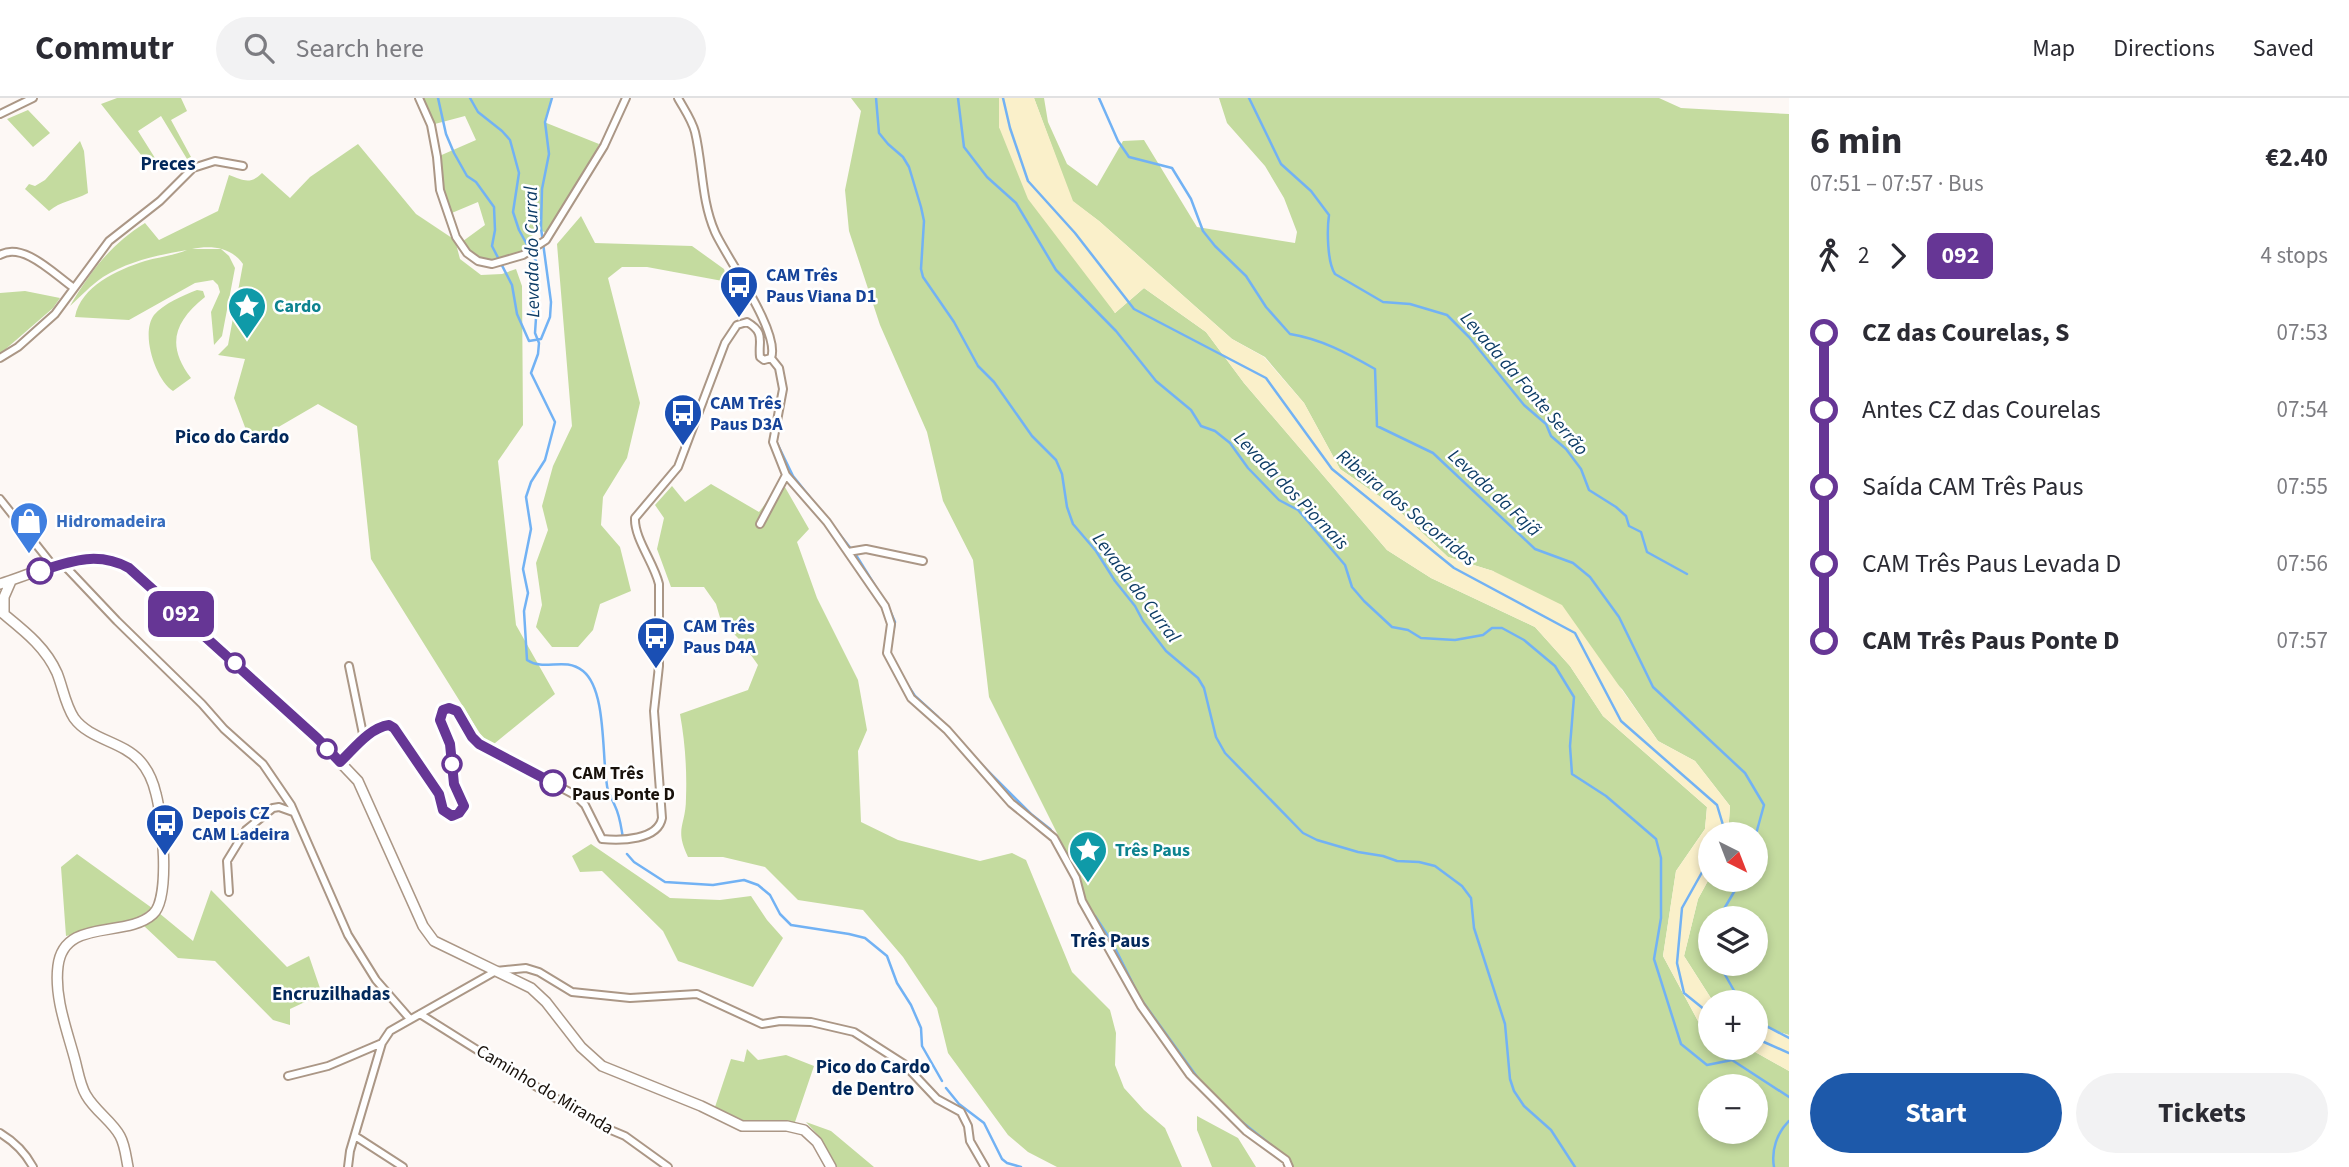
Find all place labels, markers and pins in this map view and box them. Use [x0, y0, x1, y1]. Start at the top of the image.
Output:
place label: CAM Três Paus Viana D1 [766, 263, 876, 309]
bus stop icon: CAM Três Paus Viana D1 [718, 264, 760, 319]
place icon: Cardo [226, 285, 268, 340]
place label: Cardo [274, 294, 321, 319]
place label: CAM Três Paus D3A [710, 391, 783, 437]
bus stop icon: CAM Três Paus D3A [662, 392, 704, 447]
shop icon: Hidromadeira [8, 500, 50, 555]
place label: Hidromadeira [56, 509, 166, 534]
unlabelled marker [27, 558, 53, 584]
place label: CAM Três Paus D4A [683, 614, 756, 660]
bus stop icon: CAM Três Paus D4A [635, 615, 677, 670]
unlabelled marker [225, 653, 245, 673]
unlabelled marker [317, 739, 337, 759]
unlabelled marker [442, 754, 462, 774]
place label: CAM Três Paus Ponte D [572, 761, 675, 807]
marker: CAM Três Paus Ponte D [540, 770, 566, 796]
place label: Depois CZ CAM Ladeira [192, 801, 290, 847]
bus stop icon: Depois CZ CAM Ladeira [144, 802, 186, 857]
place icon: Três Paus [1067, 829, 1109, 884]
place label: Três Paus [1115, 838, 1190, 863]

